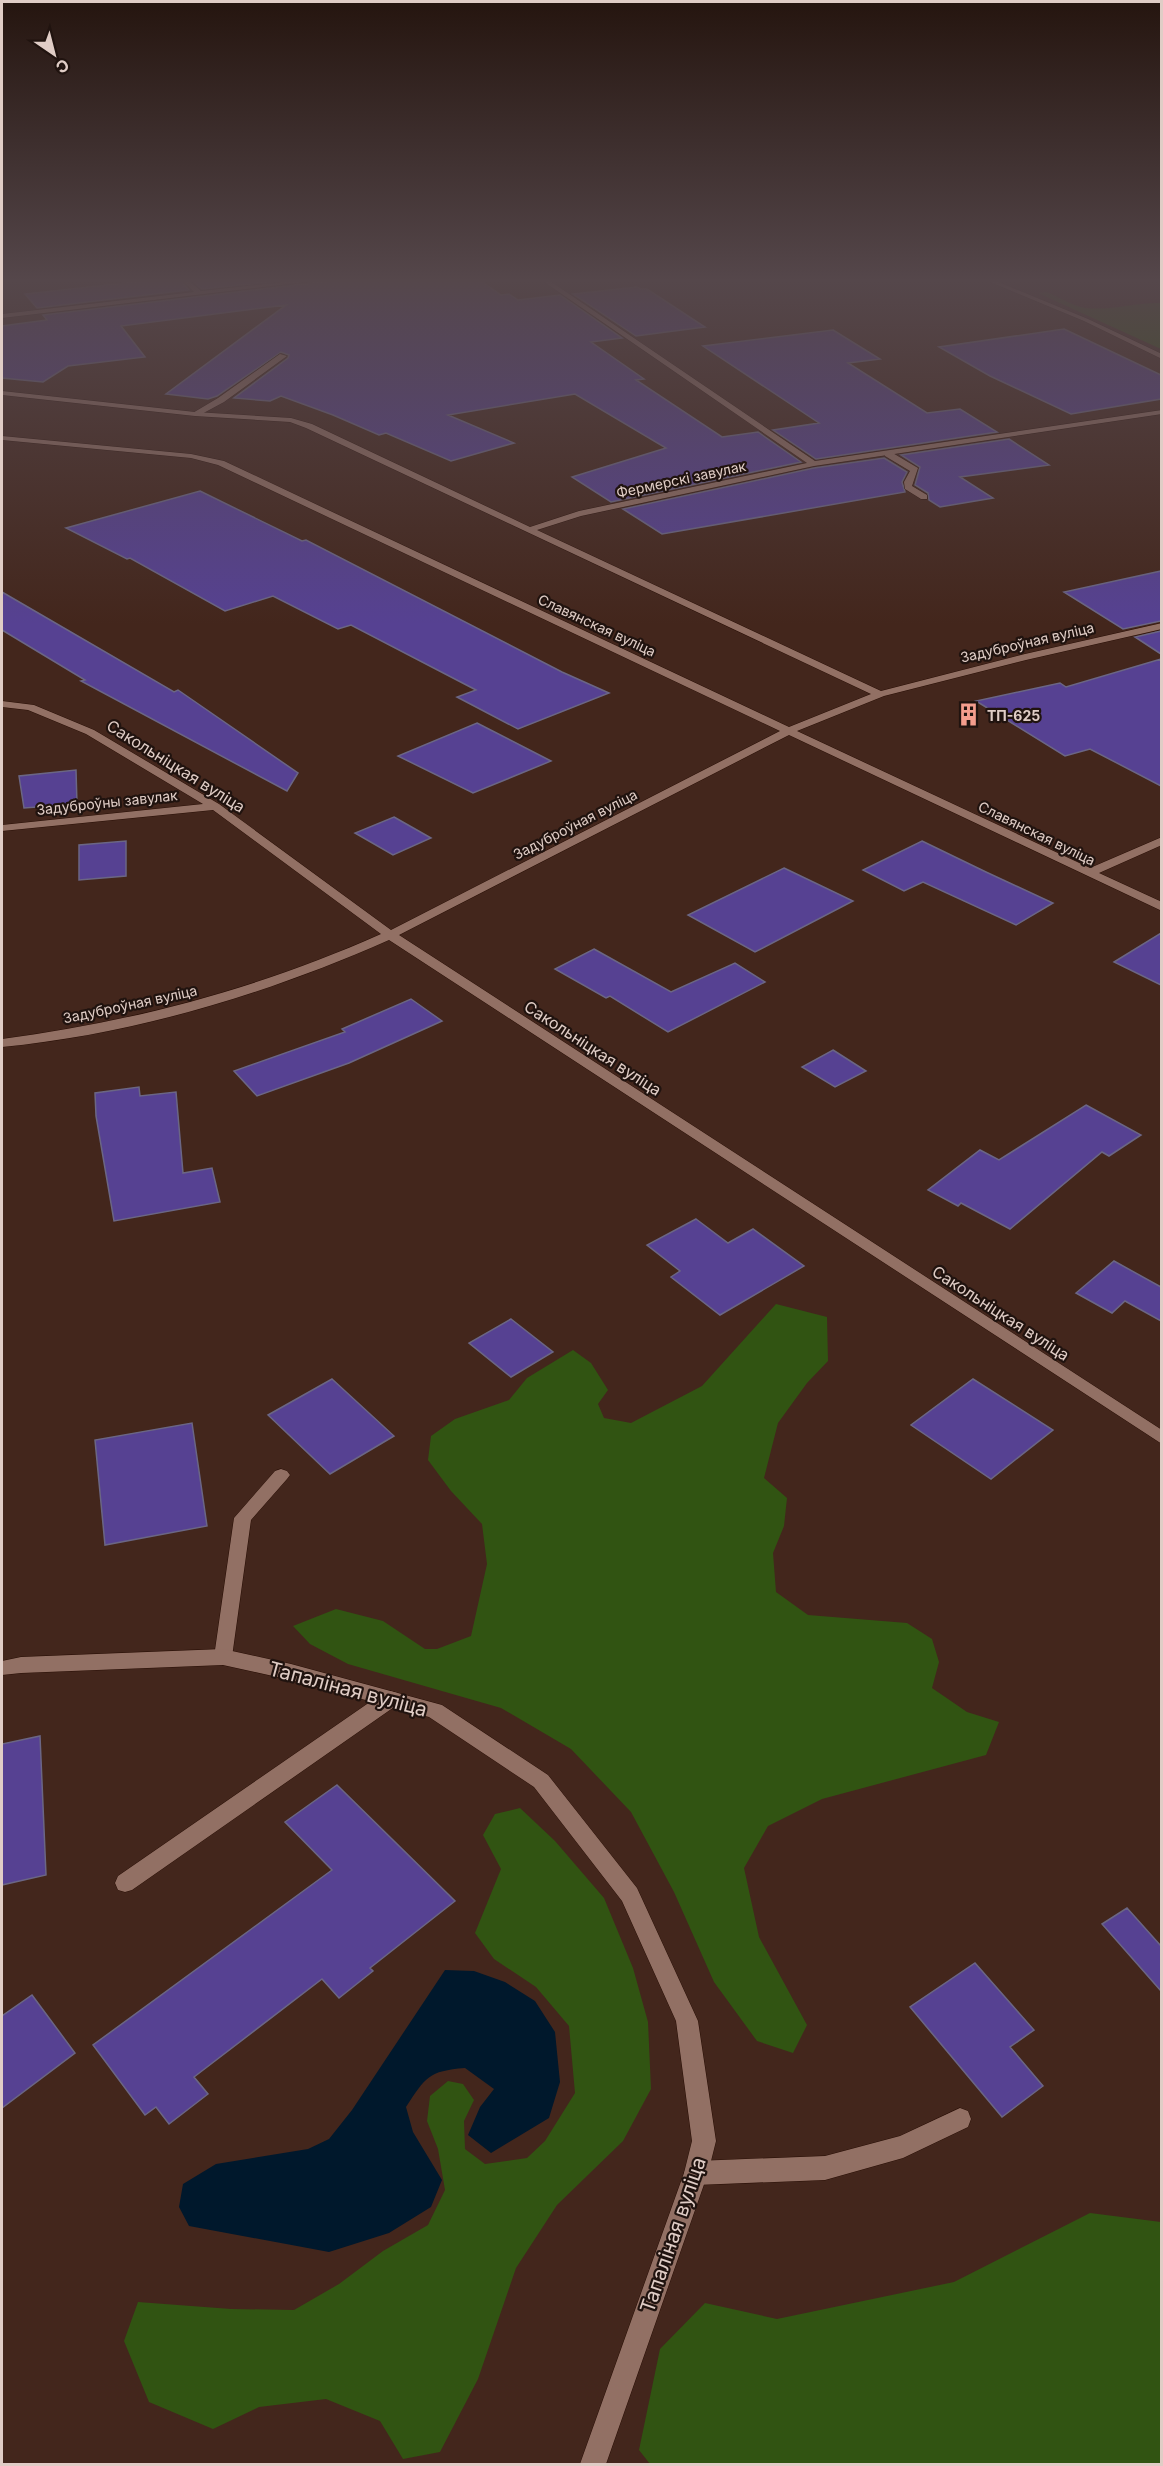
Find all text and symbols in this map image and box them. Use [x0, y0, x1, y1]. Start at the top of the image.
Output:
north arrow [24, 24, 84, 84]
text: С [52, 55, 73, 78]
street label: Фермерскі завулак [615, 457, 748, 501]
street label: Славянская вуліца [535, 590, 659, 660]
street label: Задуброўная вуліца [959, 618, 1095, 666]
building icon: ТП-625 [956, 702, 982, 728]
place label: ТП-625 [987, 707, 1040, 724]
street label: Сакольніцкая вуліца [103, 715, 249, 817]
street label: Задуброўная вуліца [510, 785, 640, 863]
street label: Задуброўны завулак [36, 786, 179, 818]
street label: Славянская вуліца [976, 797, 1098, 869]
street label: Задуброўная вуліца [61, 981, 199, 1027]
street label: Сакольніцкая вуліца [521, 996, 665, 1100]
street label: Сакольніцкая вуліца [929, 1261, 1073, 1365]
street label: Тапаліная вуліца [266, 1656, 430, 1722]
street label: Тапаліная вуліца [635, 2154, 711, 2316]

